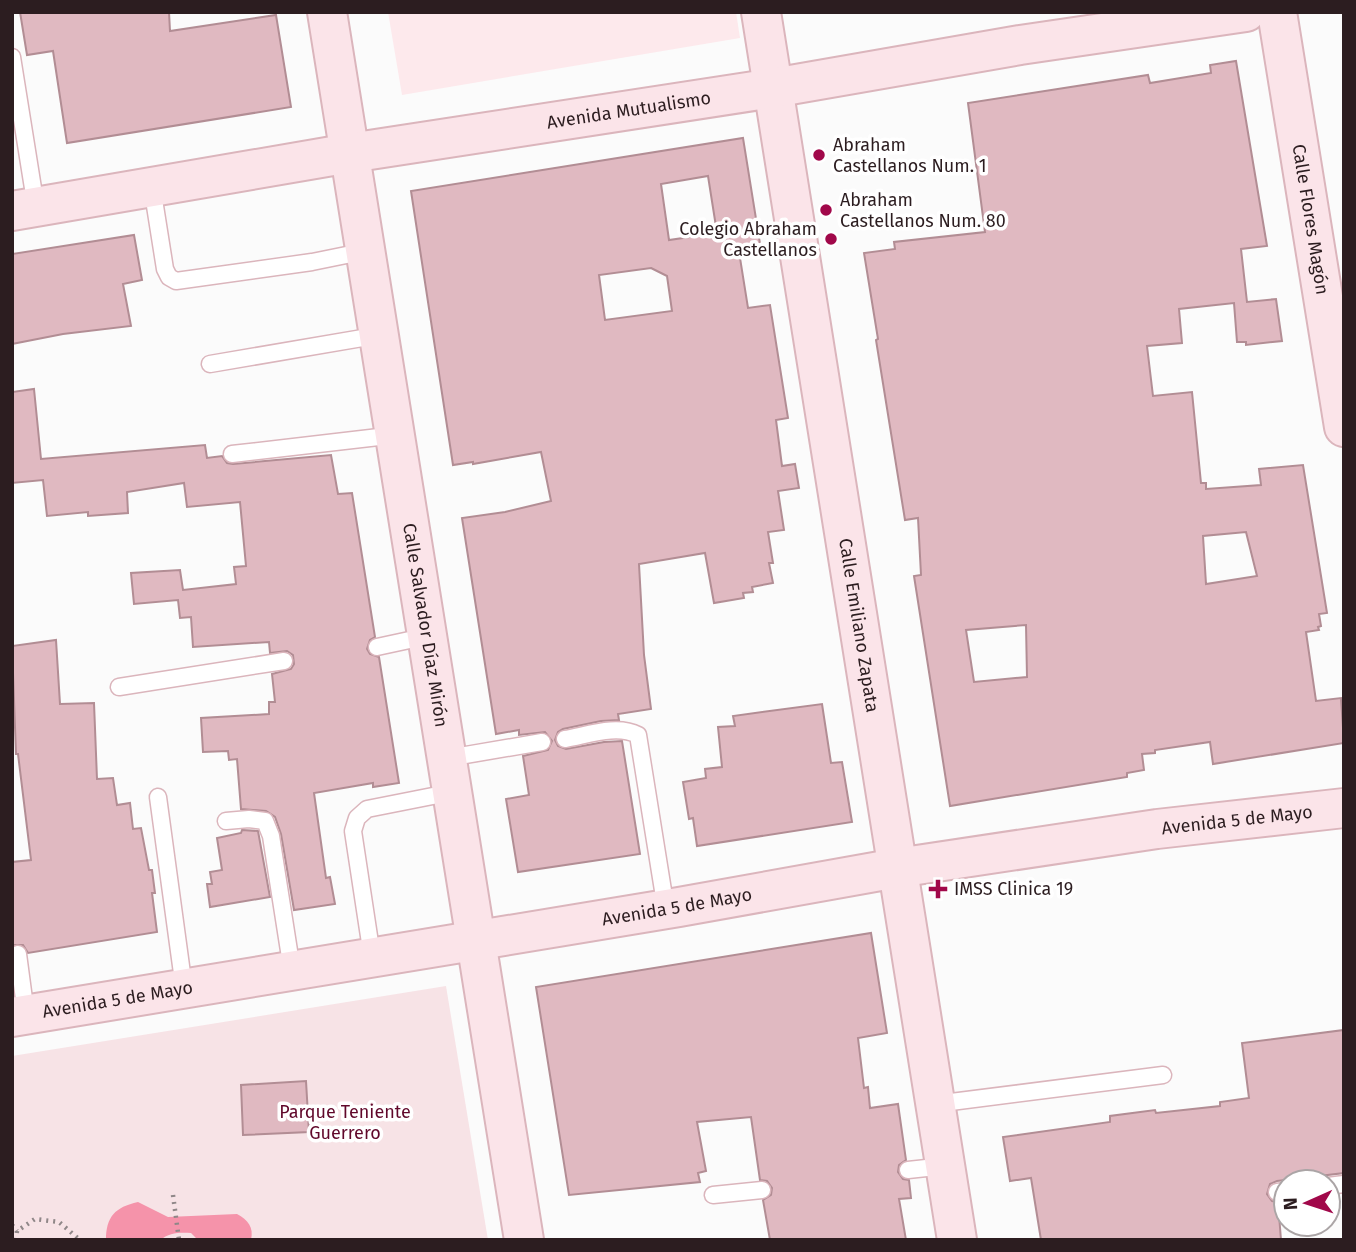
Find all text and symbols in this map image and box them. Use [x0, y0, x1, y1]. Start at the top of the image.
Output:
street label: Avenida Mutualismo [545, 87, 712, 134]
place label: Abraham Castellanos Num. 1 [833, 134, 987, 177]
street label: Calle Flores Magón [1287, 142, 1333, 296]
marker: Abraham Castellanos Num. 1 [811, 147, 827, 163]
place label: Abraham Castellanos Num. 80 [840, 189, 1006, 232]
marker: Abraham Castellanos Num. 80 [818, 202, 834, 218]
place label: Colegio Abraham Castellanos [679, 218, 817, 261]
marker: Colegio Abraham Castellanos [823, 231, 839, 247]
street label: Calle Salvador Díaz Mirón [398, 522, 453, 729]
street label: Calle Emiliano Zapata [834, 537, 884, 714]
street label: Avenida 5 de Mayo [1160, 801, 1314, 839]
place label: IMSS Clinica 19 [954, 878, 1073, 900]
marker: IMSS Clinica 19 [928, 879, 948, 899]
street label: Avenida 5 de Mayo [600, 883, 754, 931]
street label: Avenida 5 de Mayo [41, 976, 194, 1023]
park label: Parque Teniente Guerrero [279, 1101, 411, 1144]
north arrow [1272, 1168, 1342, 1238]
text: N [1279, 1197, 1302, 1211]

